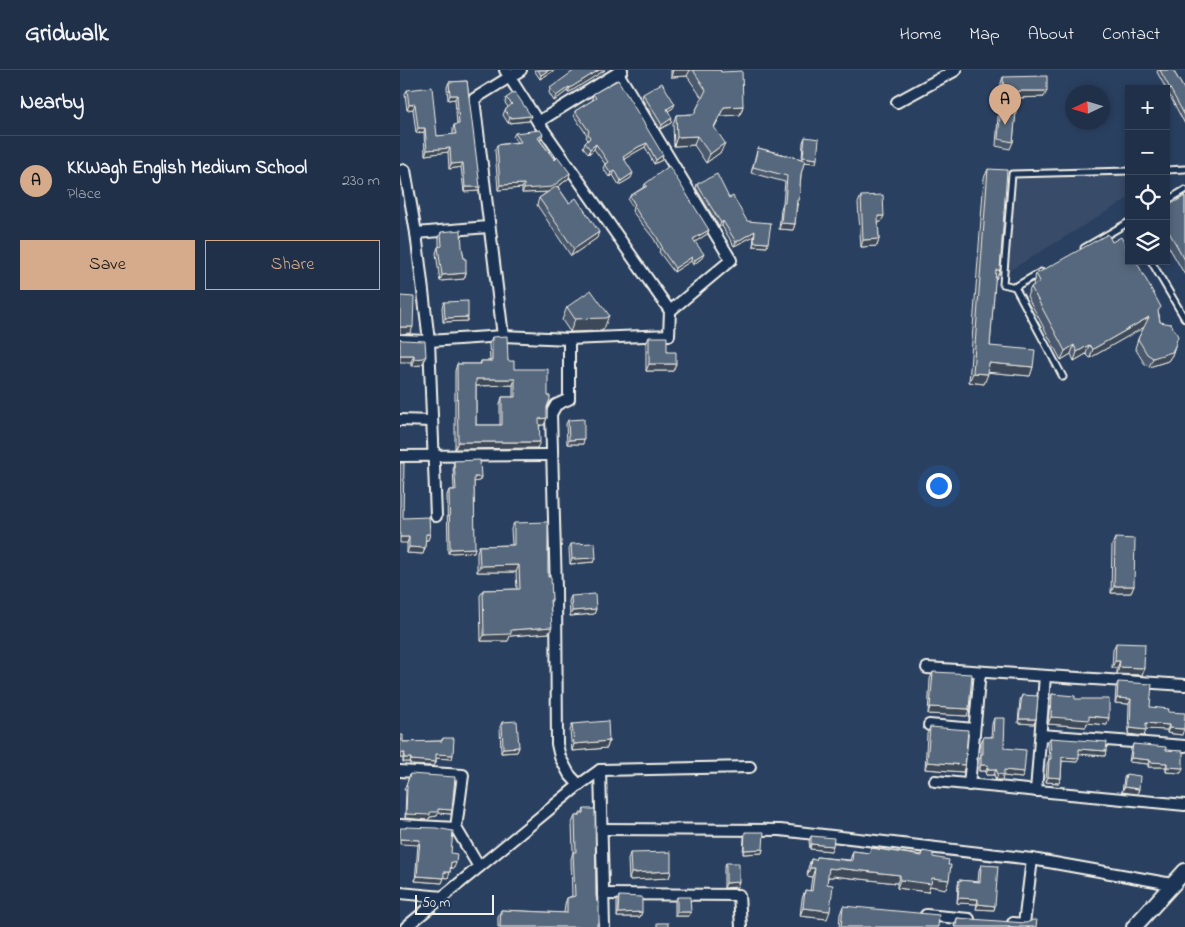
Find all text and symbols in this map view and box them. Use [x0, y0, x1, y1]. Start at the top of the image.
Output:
text: Gridwalk [25, 17, 109, 52]
text: Home [900, 22, 941, 48]
text: Map [969, 22, 1000, 48]
text: About [1028, 22, 1074, 48]
text: Contact [1102, 22, 1160, 48]
pin: A [989, 84, 1021, 125]
north arrow [1065, 85, 1110, 130]
map controls [1125, 85, 1170, 265]
button: + [1125, 85, 1170, 130]
text: Nearby [20, 88, 84, 118]
button: − [1125, 130, 1170, 175]
text: KKWagh English Medium School [67, 155, 307, 182]
text: A [31, 169, 41, 193]
text: 230 m [342, 169, 380, 193]
button: locate [1125, 175, 1170, 220]
text: Place [67, 182, 101, 206]
button: layers [1125, 220, 1170, 265]
button: Save [20, 240, 195, 290]
button: Share [205, 240, 380, 290]
your location [926, 473, 952, 499]
scale bar [415, 892, 494, 915]
text: 50 m [422, 893, 450, 914]

